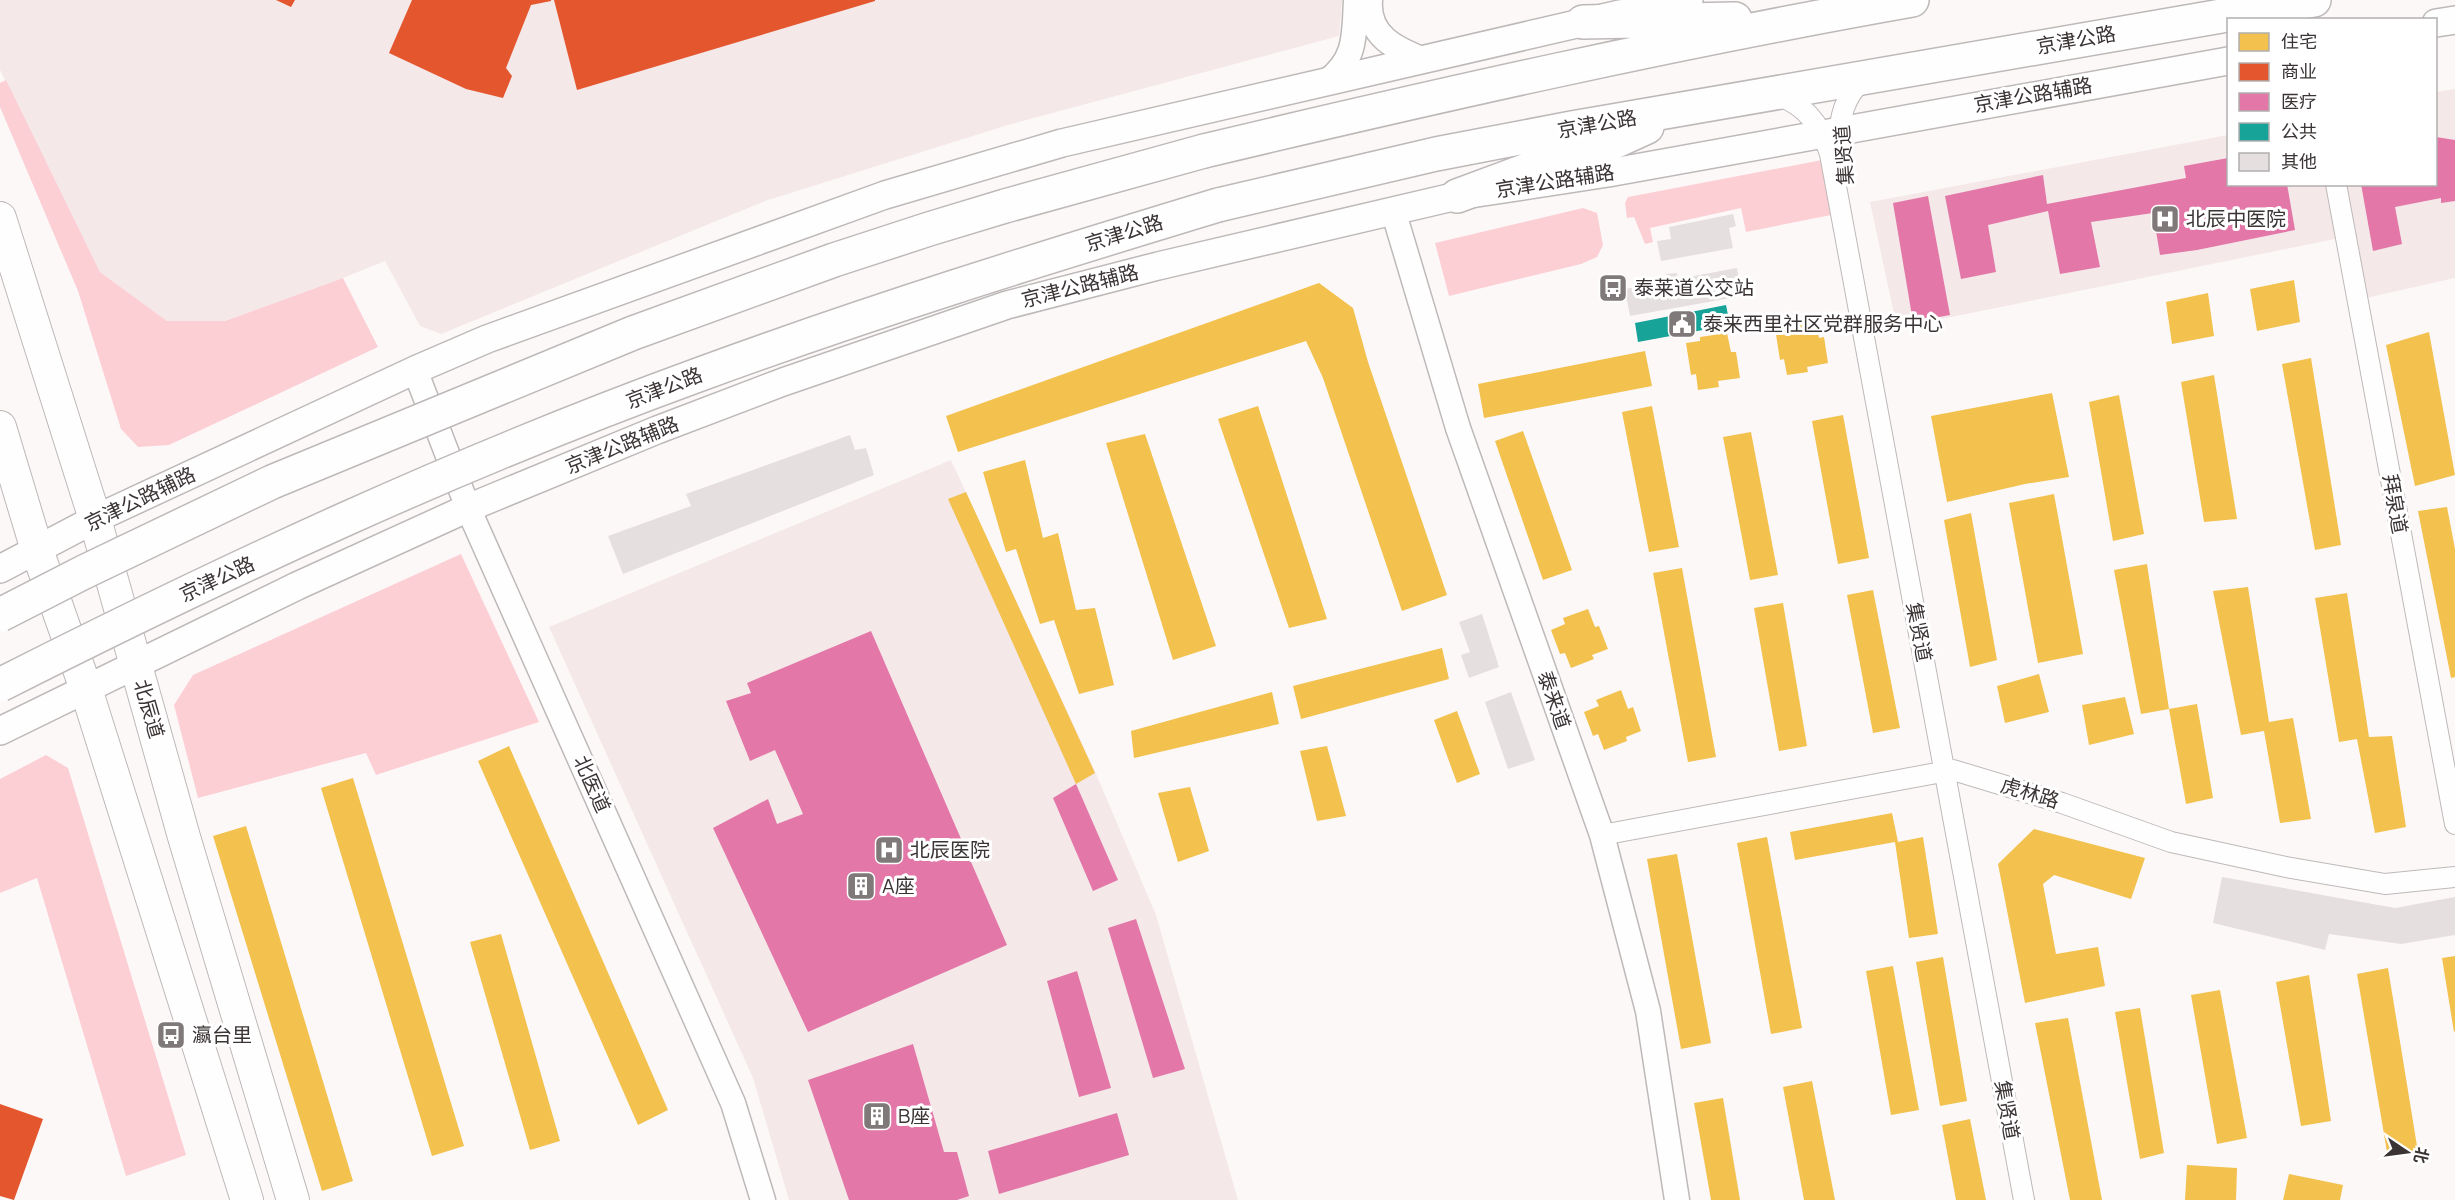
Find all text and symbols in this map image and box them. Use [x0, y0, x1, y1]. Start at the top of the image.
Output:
legend [2227, 18, 2437, 186]
street label: 京津公路 [2034, 19, 2118, 60]
text: 住宅 [2281, 29, 2317, 53]
text: 商业 [2281, 59, 2317, 83]
street label: 京津公路辅路 [1971, 71, 2094, 118]
text: 医疗 [2281, 89, 2317, 113]
street label: 京津公路 [1555, 103, 1639, 144]
text: 公共 [2281, 119, 2317, 143]
street label: 集贤道 [1828, 124, 1859, 186]
text: 其他 [2281, 149, 2317, 173]
street label: 京津公路辅路 [1494, 158, 1616, 203]
hospital icon: 北辰中医院 [2149, 203, 2181, 235]
place label: 北辰中医院 [2186, 205, 2286, 232]
street label: 京津公路 [1082, 208, 1166, 257]
street label: 京津公路辅路 [1018, 258, 1141, 313]
bus stop icon: 泰莱道公交站 [1597, 272, 1629, 304]
place label: 泰莱道公交站 [1634, 274, 1754, 301]
public building icon: 泰来西里社区党群服务中心 [1666, 308, 1698, 340]
place label: 泰来西里社区党群服务中心 [1703, 310, 1943, 337]
street label: 京津公路 [622, 361, 706, 414]
street label: 京津公路辅路 [561, 410, 683, 480]
street label: 京津公路辅路 [80, 460, 200, 537]
street label: 拜泉道 [2377, 472, 2414, 536]
street label: 京津公路 [175, 549, 259, 608]
street label: 集贤道 [1901, 600, 1938, 664]
street label: 泰来道 [1532, 667, 1577, 733]
street label: 北辰道 [128, 676, 171, 741]
street label: 北医道 [568, 751, 617, 817]
street label: 虎林路 [1998, 771, 2063, 814]
hospital icon: 北辰医院 [873, 834, 905, 866]
place label: 北辰医院 [910, 836, 990, 863]
building icon: A座 [845, 870, 877, 902]
place label: A座 [882, 872, 915, 899]
bus stop icon: 瀛台里 [155, 1019, 187, 1051]
place label: 瀛台里 [192, 1021, 252, 1048]
street label: 集贤道 [1989, 1078, 2026, 1142]
building icon: B座 [861, 1100, 893, 1132]
place label: B座 [898, 1102, 930, 1129]
north arrow [2377, 1122, 2437, 1182]
text: 北 [2409, 1145, 2434, 1166]

